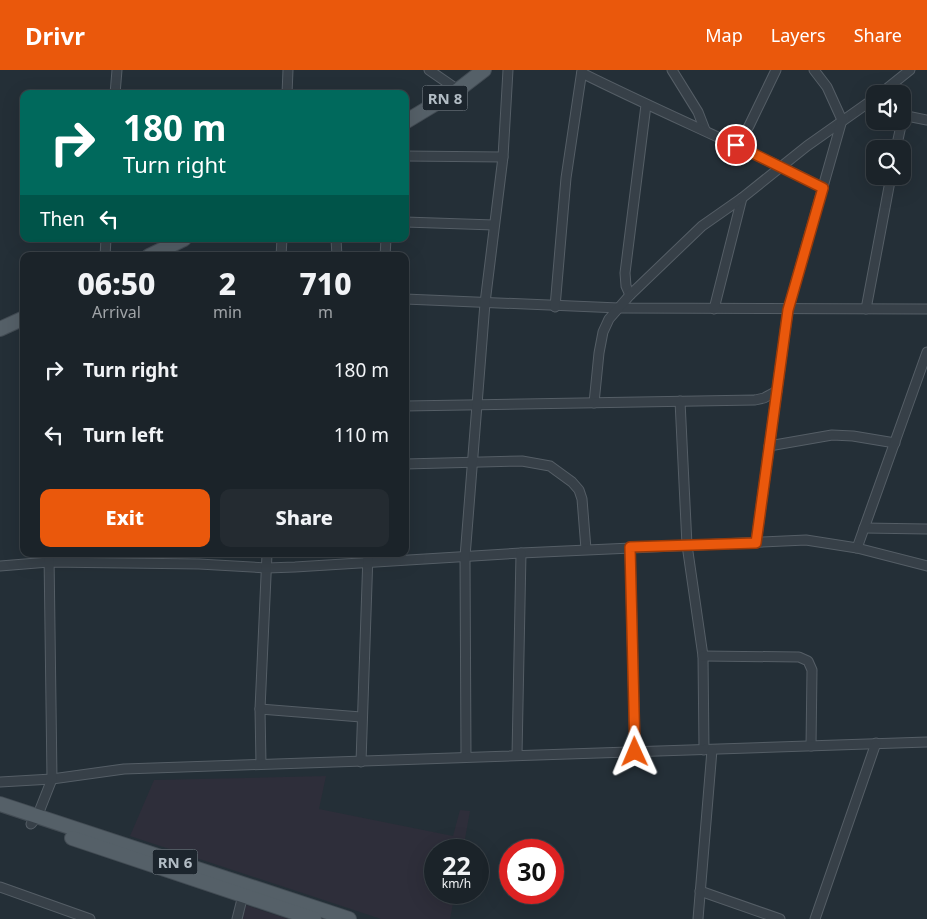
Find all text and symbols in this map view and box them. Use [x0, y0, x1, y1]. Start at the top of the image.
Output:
text: Drivr [25, 19, 85, 52]
text: Map [705, 23, 743, 47]
text: Layers [771, 23, 826, 47]
text: Share [854, 23, 902, 47]
road number: RN 8 [422, 85, 468, 110]
map controls [866, 85, 911, 185]
button: sound [866, 85, 911, 130]
text: 180 m [123, 104, 226, 151]
icon: right [40, 110, 105, 175]
pin [715, 124, 757, 166]
icon: arrive [722, 131, 750, 159]
button: search [866, 140, 911, 185]
text: Turn right [123, 149, 226, 179]
icon: left [95, 205, 123, 233]
text: Then [40, 206, 85, 232]
text: 06:50 [78, 263, 155, 304]
text: 2 [219, 263, 236, 304]
text: 710 [299, 263, 351, 304]
text: Arrival [92, 301, 141, 323]
text: min [213, 301, 242, 323]
text: m [318, 301, 333, 323]
icon: right [40, 356, 68, 384]
text: Turn right [83, 357, 178, 383]
text: 180 m [334, 357, 389, 383]
icon: left [40, 421, 68, 449]
text: Turn left [83, 422, 164, 448]
text: 110 m [334, 422, 389, 448]
button: Exit [40, 489, 210, 547]
button: Share [220, 489, 389, 547]
position arrow [608, 725, 660, 777]
speed limit sign: 30 [499, 839, 564, 904]
text: 22 [442, 848, 471, 882]
road number: RN 6 [152, 850, 198, 874]
text: km/h [442, 875, 471, 892]

